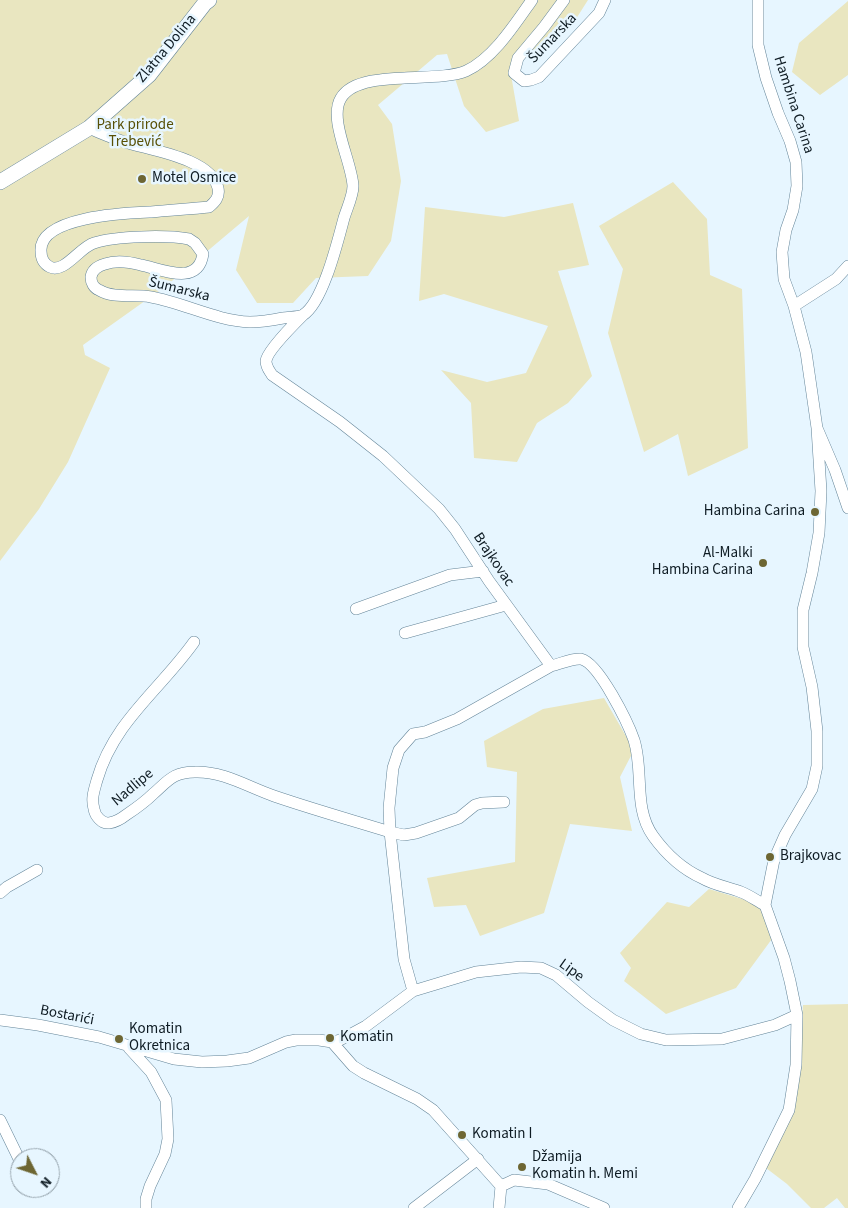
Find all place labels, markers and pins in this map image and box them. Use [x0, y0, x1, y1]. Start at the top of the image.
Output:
place label: Motel Osmice [152, 170, 236, 188]
marker: Motel Osmice [136, 173, 148, 185]
place label: Hambina Carina [704, 503, 805, 521]
marker: Hambina Carina [809, 506, 821, 518]
place label: Al-Malki Hambina Carina [652, 545, 753, 580]
marker: Al-Malki Hambina Carina [757, 557, 769, 569]
place label: Brajkovac [780, 848, 841, 866]
marker: Brajkovac [764, 851, 776, 863]
place label: Komatin Okretnica [129, 1021, 190, 1056]
place label: Komatin [340, 1029, 393, 1047]
marker: Komatin [324, 1032, 336, 1044]
marker: Komatin Okretnica [113, 1033, 125, 1045]
place label: Komatin I [472, 1126, 532, 1144]
marker: Komatin I [456, 1129, 468, 1141]
place label: Džamija Komatin h. Memi [532, 1149, 638, 1184]
marker: Džamija Komatin h. Memi [516, 1161, 528, 1173]

